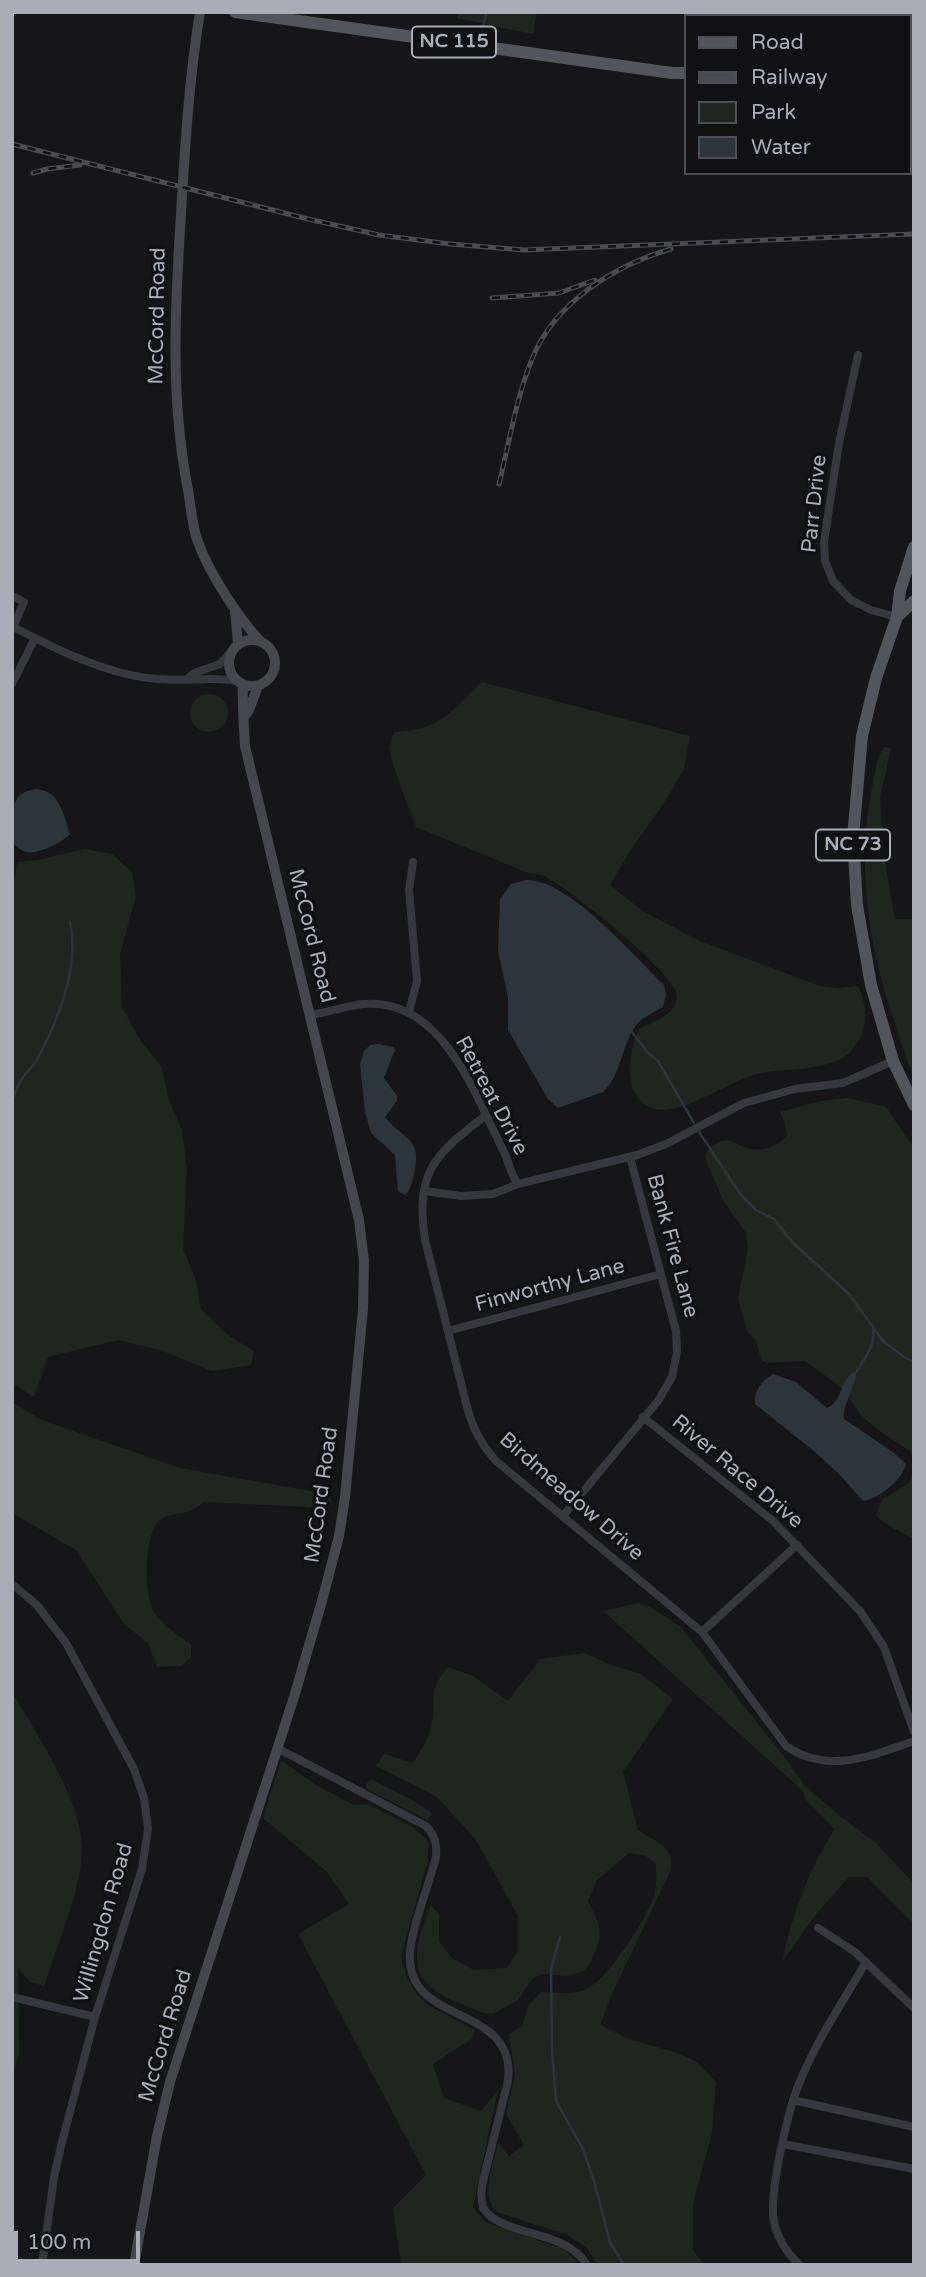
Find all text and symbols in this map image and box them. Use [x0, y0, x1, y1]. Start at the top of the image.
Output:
legend [684, 14, 912, 175]
road number: NC 115 [412, 26, 496, 58]
text: Road [751, 30, 804, 55]
text: Railway [751, 65, 828, 90]
text: Park [751, 100, 796, 125]
text: Water [751, 135, 811, 160]
street label: McCord Road [144, 247, 172, 385]
street label: Parr Drive [797, 454, 833, 554]
road number: NC 73 [816, 830, 890, 860]
street label: McCord Road [282, 866, 340, 1006]
street label: Retreat Drive [449, 1032, 533, 1160]
street label: Bank Fire Lane [641, 1172, 703, 1320]
street label: Finworthy Lane [473, 1254, 627, 1318]
street label: River Race Drive [666, 1410, 808, 1534]
street label: McCord Road [300, 1425, 344, 1565]
street label: Birdmeadow Drive [494, 1427, 648, 1567]
street label: Willingdon Road [69, 1840, 139, 2006]
street label: McCord Road [134, 1967, 198, 2105]
scale bar [18, 2218, 144, 2262]
text: 100 m [27, 2230, 91, 2255]

